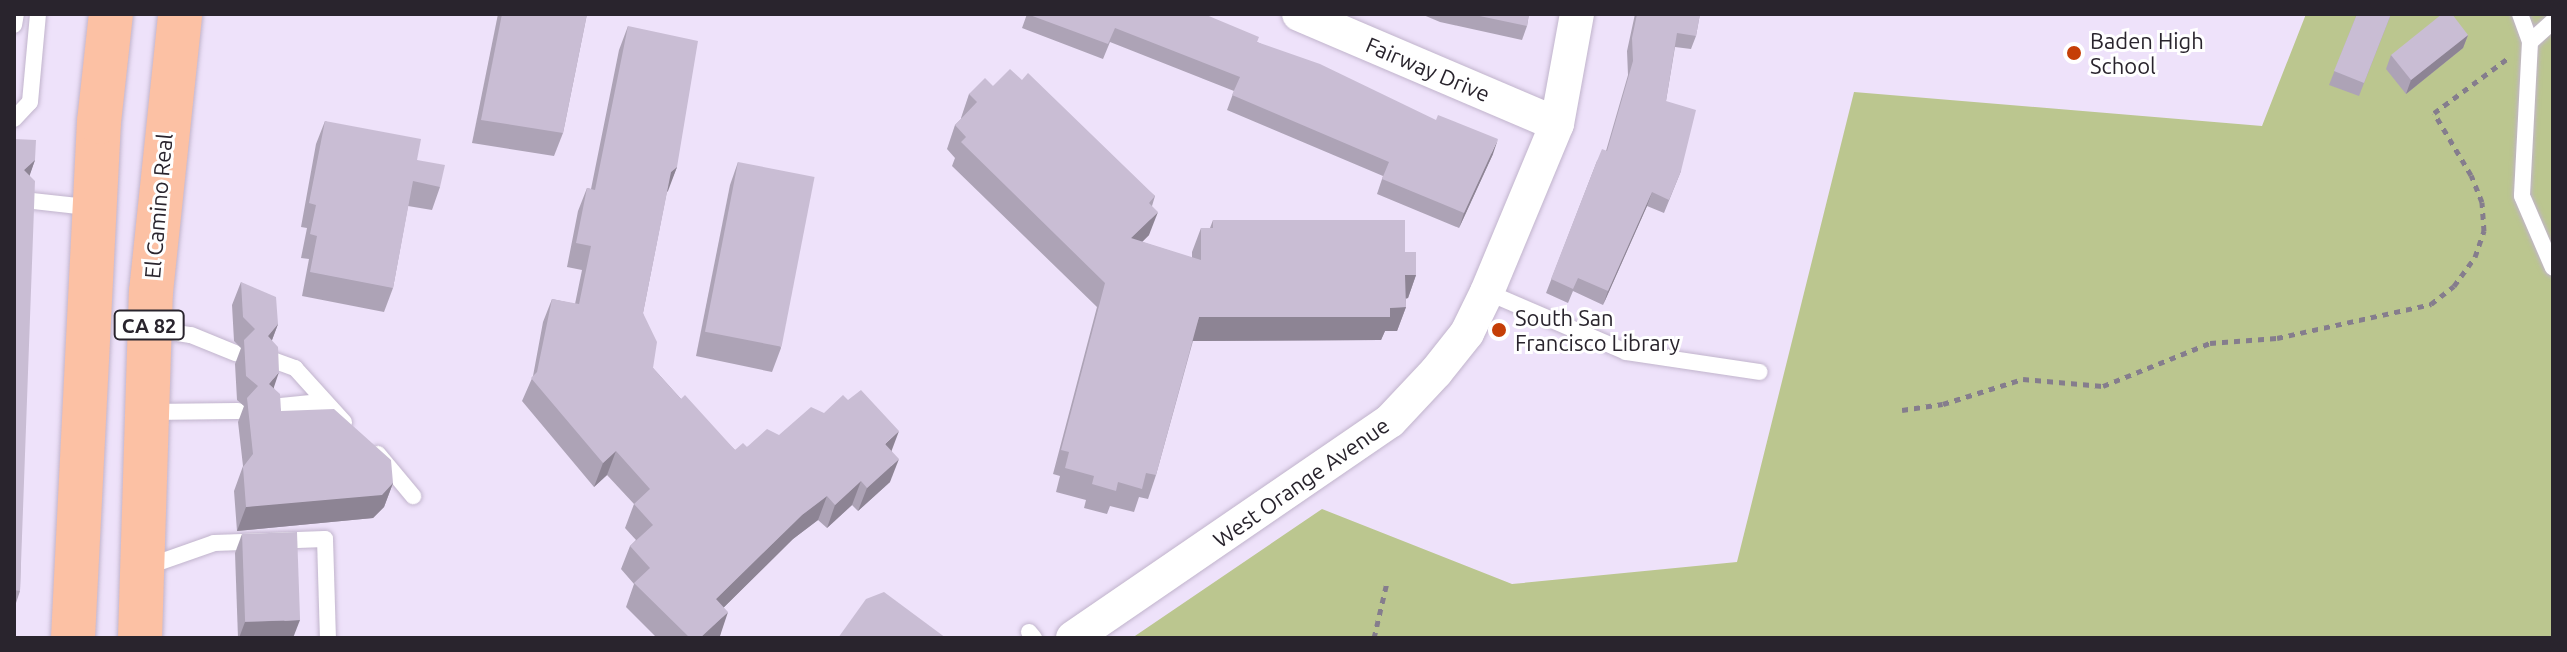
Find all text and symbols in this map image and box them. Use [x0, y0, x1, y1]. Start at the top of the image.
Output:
place label: Baden High School [2090, 27, 2204, 78]
street label: Fairway Drive [1362, 31, 1494, 107]
marker: Baden High School [2065, 44, 2083, 62]
street label: El Camino Real [139, 132, 177, 280]
place label: South San Francisco Library [1515, 304, 1680, 356]
road number: CA 82 [113, 309, 185, 341]
marker: South San Francisco Library [1490, 321, 1508, 339]
street label: West Orange Avenue [1208, 411, 1394, 553]

